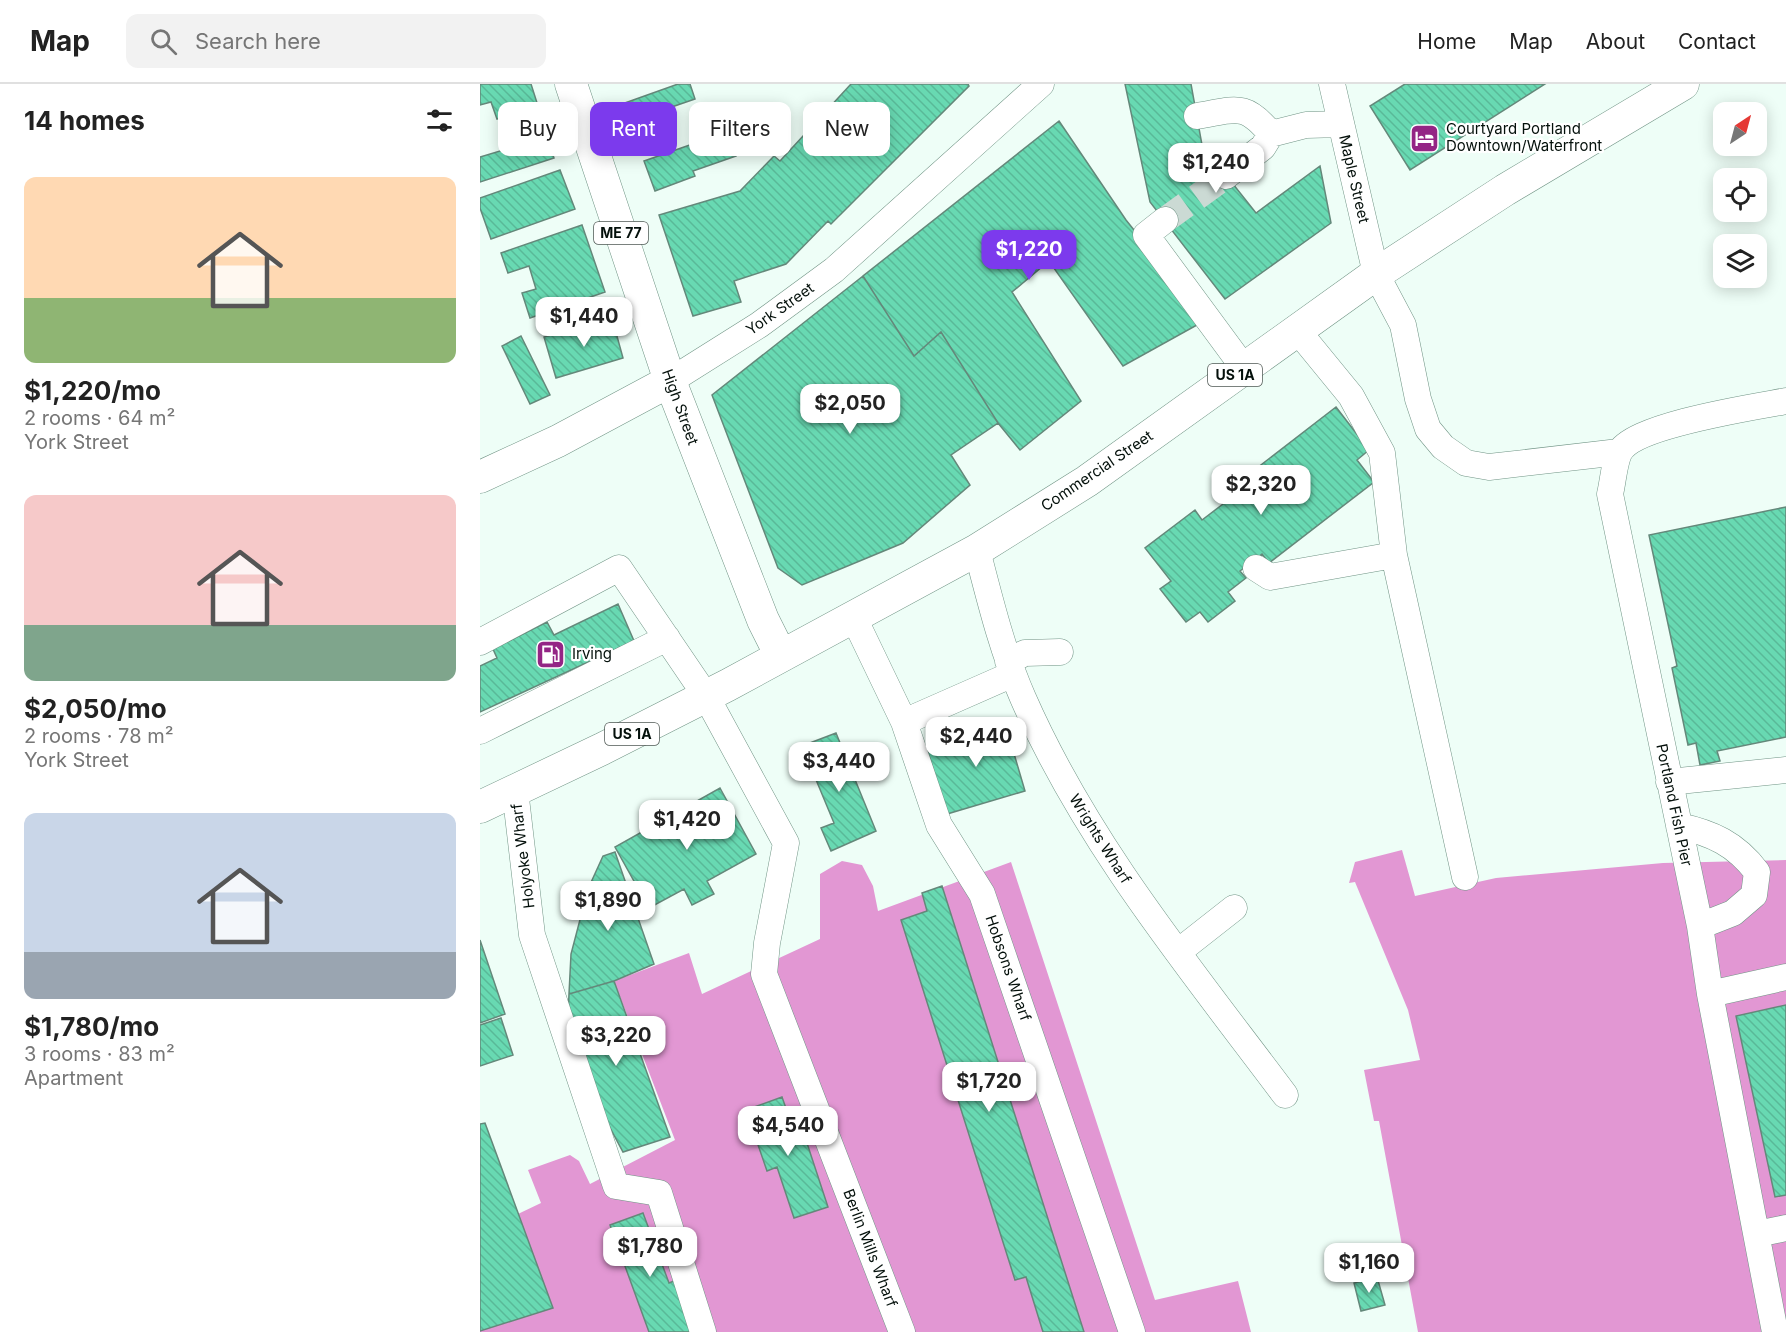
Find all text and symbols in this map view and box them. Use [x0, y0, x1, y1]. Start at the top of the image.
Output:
search box [126, 14, 546, 68]
text: Map [30, 24, 90, 58]
icon: search [147, 25, 180, 58]
text: Search here [195, 28, 321, 54]
text: Home [1417, 29, 1476, 54]
text: Map [1509, 29, 1553, 54]
text: About [1586, 29, 1645, 54]
text: Contact [1678, 29, 1756, 54]
chip: Buy [498, 102, 578, 156]
chip: Rent [590, 102, 677, 156]
chip: Filters [689, 102, 791, 156]
chip: New [803, 102, 890, 156]
north arrow [1713, 102, 1767, 156]
map controls [1713, 102, 1767, 288]
icon: filters [423, 104, 456, 137]
text: 14 homes [24, 105, 145, 136]
place label: Courtyard Portland Downtown/Waterfront [1446, 119, 1602, 155]
hotel icon: Courtyard Portland Downtown/Waterfront [1409, 122, 1441, 154]
street label: Maple Street [1335, 133, 1374, 225]
pin: $1,240 [1167, 143, 1265, 194]
text: $1,240 [1182, 150, 1250, 174]
button: locate [1713, 168, 1767, 222]
icon: home [186, 216, 294, 324]
road number: ME 77 [594, 222, 648, 244]
pin: $1,220 [980, 230, 1078, 281]
button: layers [1713, 234, 1767, 288]
text: $1,220 [995, 237, 1063, 261]
street label: York Street [742, 278, 817, 339]
pin: $1,440 [535, 297, 633, 348]
text: $1,440 [550, 304, 618, 328]
road number: US 1A [1208, 364, 1262, 386]
street label: High Street [658, 366, 703, 447]
text: $1,220/mo [24, 375, 161, 406]
pin: $2,050 [801, 384, 899, 435]
text: $2,050 [814, 391, 886, 415]
text: 2 rooms · 64 m² [24, 406, 175, 430]
street label: Commercial Street [1037, 426, 1156, 515]
text: York Street [24, 430, 129, 454]
pin: $2,320 [1212, 465, 1310, 516]
text: $2,320 [1226, 472, 1296, 496]
icon: home [186, 534, 294, 642]
fuel station icon: Irving [535, 638, 567, 670]
place label: Irving [572, 644, 612, 663]
text: $2,050/mo [24, 693, 167, 724]
pin: $2,440 [927, 717, 1025, 768]
road number: US 1A [605, 723, 659, 745]
text: 2 rooms · 78 m² [24, 724, 173, 748]
text: $2,440 [940, 724, 1012, 748]
pin: $3,440 [790, 742, 888, 793]
street label: Portland Fish Pier [1652, 742, 1697, 868]
text: York Street [24, 748, 129, 772]
text: $3,440 [803, 749, 875, 773]
street label: Wrights Wharf [1065, 790, 1136, 888]
pin: $1,420 [638, 800, 736, 851]
street label: Holyoke Wharf [507, 802, 538, 910]
text: $1,420 [653, 807, 721, 831]
icon: home [186, 852, 294, 960]
pin: $1,890 [559, 881, 657, 932]
text: $1,890 [574, 888, 642, 912]
street label: Hobsons Wharf [981, 912, 1036, 1024]
text: $1,780/mo [24, 1011, 159, 1042]
pin: $3,220 [567, 1016, 665, 1067]
text: $3,220 [581, 1023, 651, 1047]
text: 3 rooms · 83 m² [24, 1042, 175, 1066]
pin: $1,720 [940, 1062, 1038, 1113]
text: Apartment [24, 1066, 123, 1090]
text: $1,720 [956, 1069, 1022, 1093]
pin: $4,540 [739, 1106, 837, 1157]
text: $4,540 [752, 1113, 824, 1137]
street label: Berlin Mills Wharf [839, 1186, 902, 1310]
pin: $1,780 [601, 1227, 699, 1278]
text: $1,780 [617, 1234, 683, 1258]
pin: $1,160 [1320, 1243, 1418, 1294]
text: $1,160 [1338, 1250, 1400, 1274]

